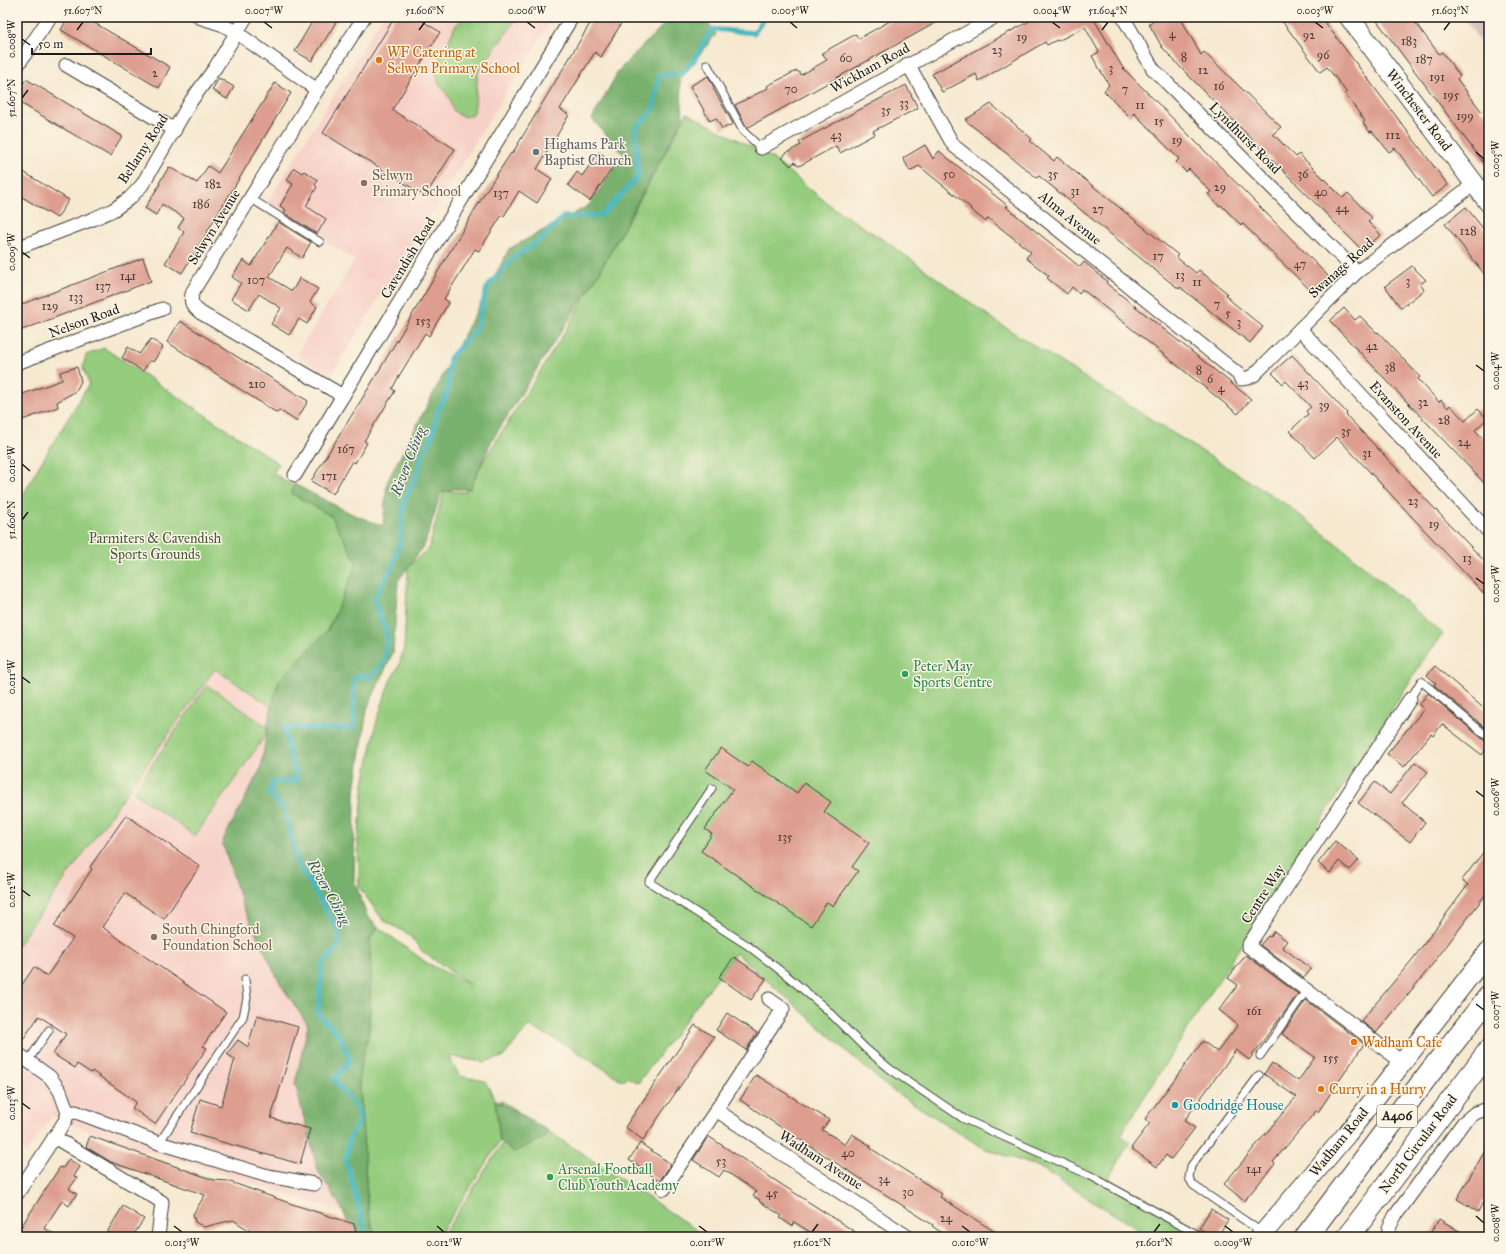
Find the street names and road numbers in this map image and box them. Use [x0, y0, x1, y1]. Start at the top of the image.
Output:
street label: Wickham Road [827, 39, 913, 97]
street label: Winchester Road [1383, 66, 1455, 154]
street label: Lyndhurst Road [1206, 99, 1284, 177]
street label: Bellamy Road [114, 111, 172, 187]
street label: Selwyn Avenue [184, 186, 244, 268]
street label: Alma Avenue [1034, 187, 1105, 249]
street label: Cavendish Road [377, 214, 439, 302]
street label: Swanage Road [1305, 234, 1377, 302]
street label: Nelson Road [46, 300, 122, 342]
street label: Evanston Avenue [1366, 378, 1446, 462]
street label: Centre Way [1238, 861, 1289, 927]
street label: North Circular Road [1375, 1091, 1461, 1197]
street label: Wadham Road [1306, 1104, 1372, 1180]
road number: A406 [1377, 1105, 1417, 1127]
street label: Wadham Avenue [776, 1127, 866, 1193]

